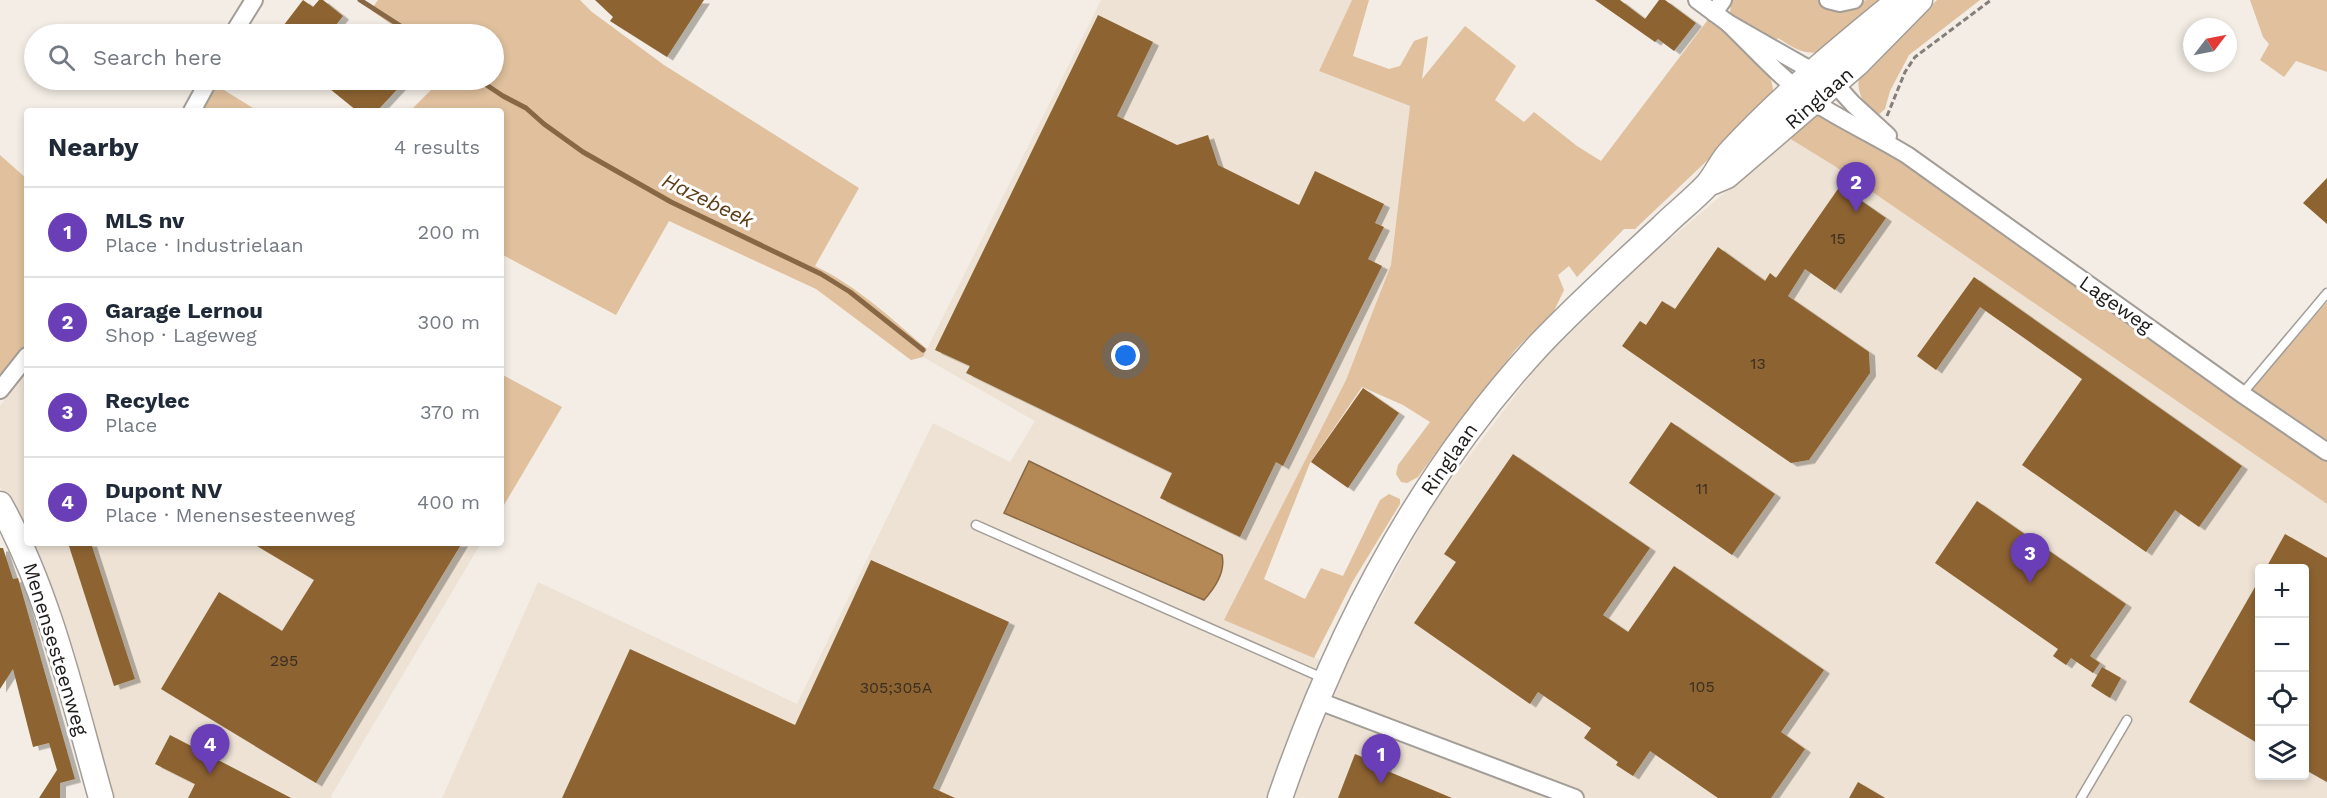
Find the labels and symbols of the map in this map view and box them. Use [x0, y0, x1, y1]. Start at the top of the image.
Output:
north arrow [2183, 18, 2237, 72]
street label: Ringlaan [1780, 62, 1858, 134]
pin: 2 [1836, 162, 1876, 212]
water label: Hazebeek [658, 167, 758, 233]
house number: 15 [1830, 229, 1846, 248]
street label: Lageweg [2075, 270, 2157, 338]
your location [1111, 341, 1140, 370]
house number: 13 [1750, 354, 1766, 373]
street label: Ringlaan [1415, 418, 1483, 500]
house number: 11 [1696, 479, 1708, 498]
pin: 3 [2010, 534, 2050, 583]
street label: Menensesteenweg [18, 560, 94, 739]
house number: 295 [270, 651, 298, 670]
house number: 105 [1689, 677, 1715, 696]
house number: 305;305A [860, 678, 933, 697]
pin: 4 [190, 724, 230, 774]
pin: 1 [1362, 734, 1400, 784]

